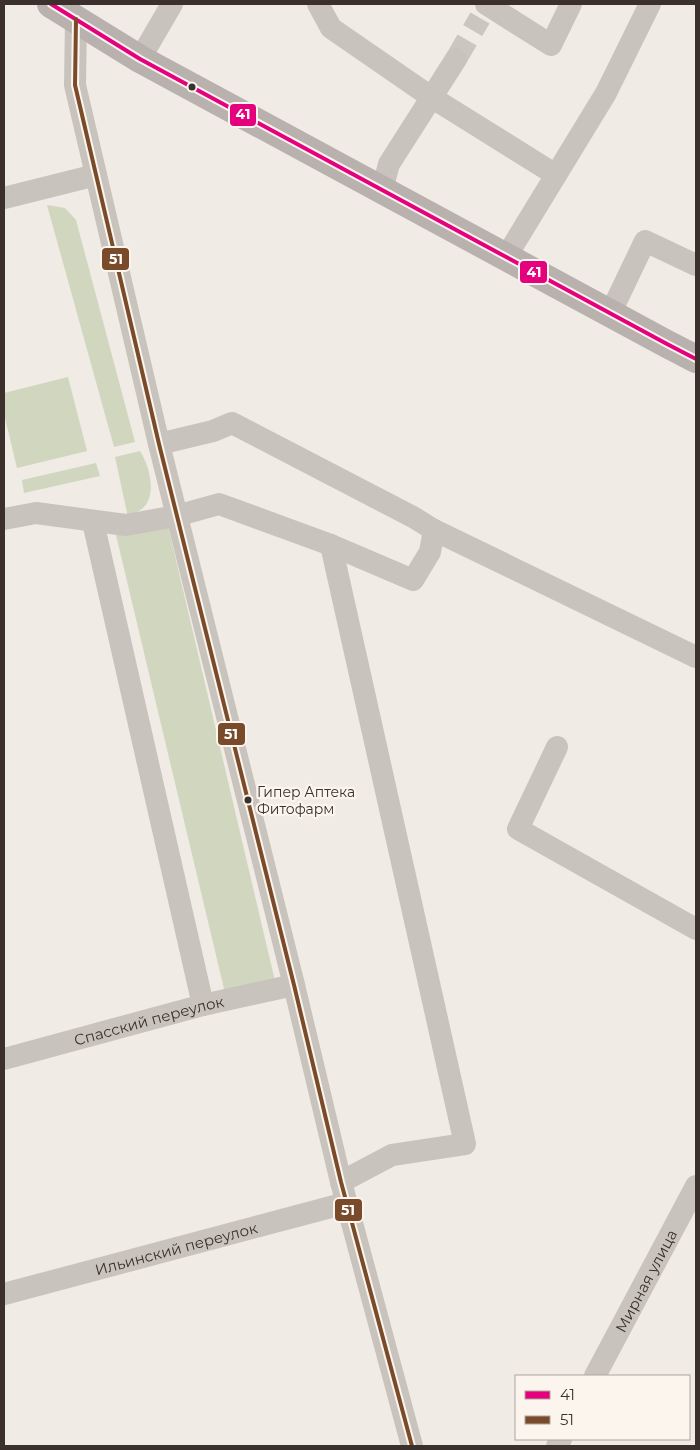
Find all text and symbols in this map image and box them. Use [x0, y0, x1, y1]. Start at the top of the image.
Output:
unlabelled marker [187, 82, 197, 92]
line badge: 41 [229, 103, 257, 127]
text: 41 [236, 105, 250, 123]
line badge: 51 [101, 247, 130, 271]
text: 51 [109, 250, 123, 268]
line badge: 41 [519, 260, 548, 284]
text: 41 [527, 263, 541, 281]
line badge: 51 [217, 722, 246, 746]
text: 51 [224, 725, 238, 743]
place label: Гипер Аптека Фитофарм [257, 783, 355, 818]
marker: Гипер Аптека Фитофарм [243, 795, 253, 805]
street label: Спасский переулок [72, 991, 226, 1049]
line badge: 51 [334, 1198, 363, 1222]
text: 51 [341, 1201, 355, 1219]
street label: Ильинский переулок [93, 1217, 259, 1279]
street label: Мирная улица [611, 1226, 681, 1335]
legend [515, 1375, 690, 1440]
text: 41 [560, 1385, 575, 1404]
text: 51 [560, 1410, 574, 1429]

